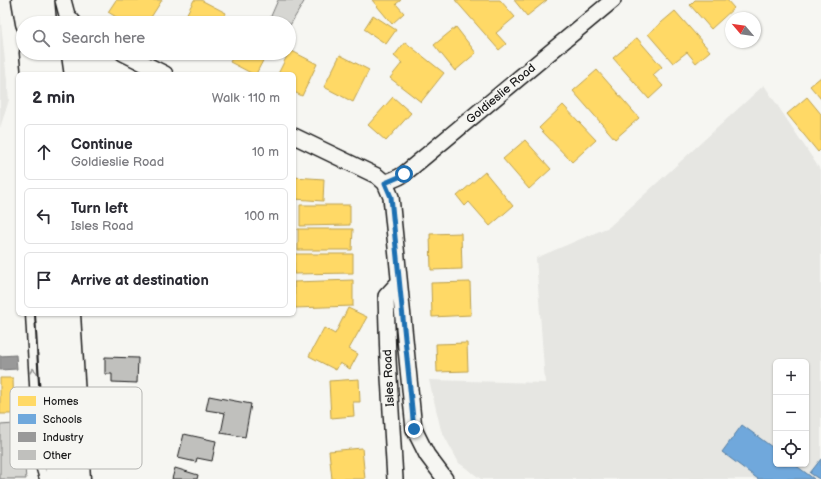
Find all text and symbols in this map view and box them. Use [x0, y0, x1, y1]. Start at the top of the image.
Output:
north arrow [725, 12, 761, 48]
search box [16, 16, 296, 60]
icon: search [30, 27, 52, 49]
text: Search here [62, 29, 145, 48]
street label: Goldieslie Road [463, 61, 539, 127]
text: 2 min [32, 88, 75, 108]
text: Walk · 110 m [212, 90, 280, 106]
text: Continue [71, 135, 133, 154]
icon: ahead [33, 141, 55, 163]
text: 10 m [252, 144, 279, 160]
text: Goldieslie Road [71, 154, 164, 170]
route start [395, 165, 413, 183]
text: Turn left [71, 199, 128, 218]
icon: left [33, 205, 55, 227]
text: 100 m [244, 208, 279, 224]
text: Isles Road [71, 218, 133, 234]
icon: arrive [33, 269, 55, 291]
text: Arrive at destination [71, 271, 209, 290]
street label: Isles Road [380, 349, 398, 407]
map controls [773, 359, 809, 467]
button: + [773, 359, 809, 395]
one-way arrow [28, 368, 37, 374]
legend [10, 387, 142, 469]
text: Homes [43, 395, 79, 408]
button: − [773, 395, 809, 431]
text: Schools [43, 413, 83, 426]
route end [405, 420, 423, 438]
text: Industry [43, 431, 83, 444]
button: locate [773, 431, 809, 467]
text: Other [43, 449, 72, 462]

